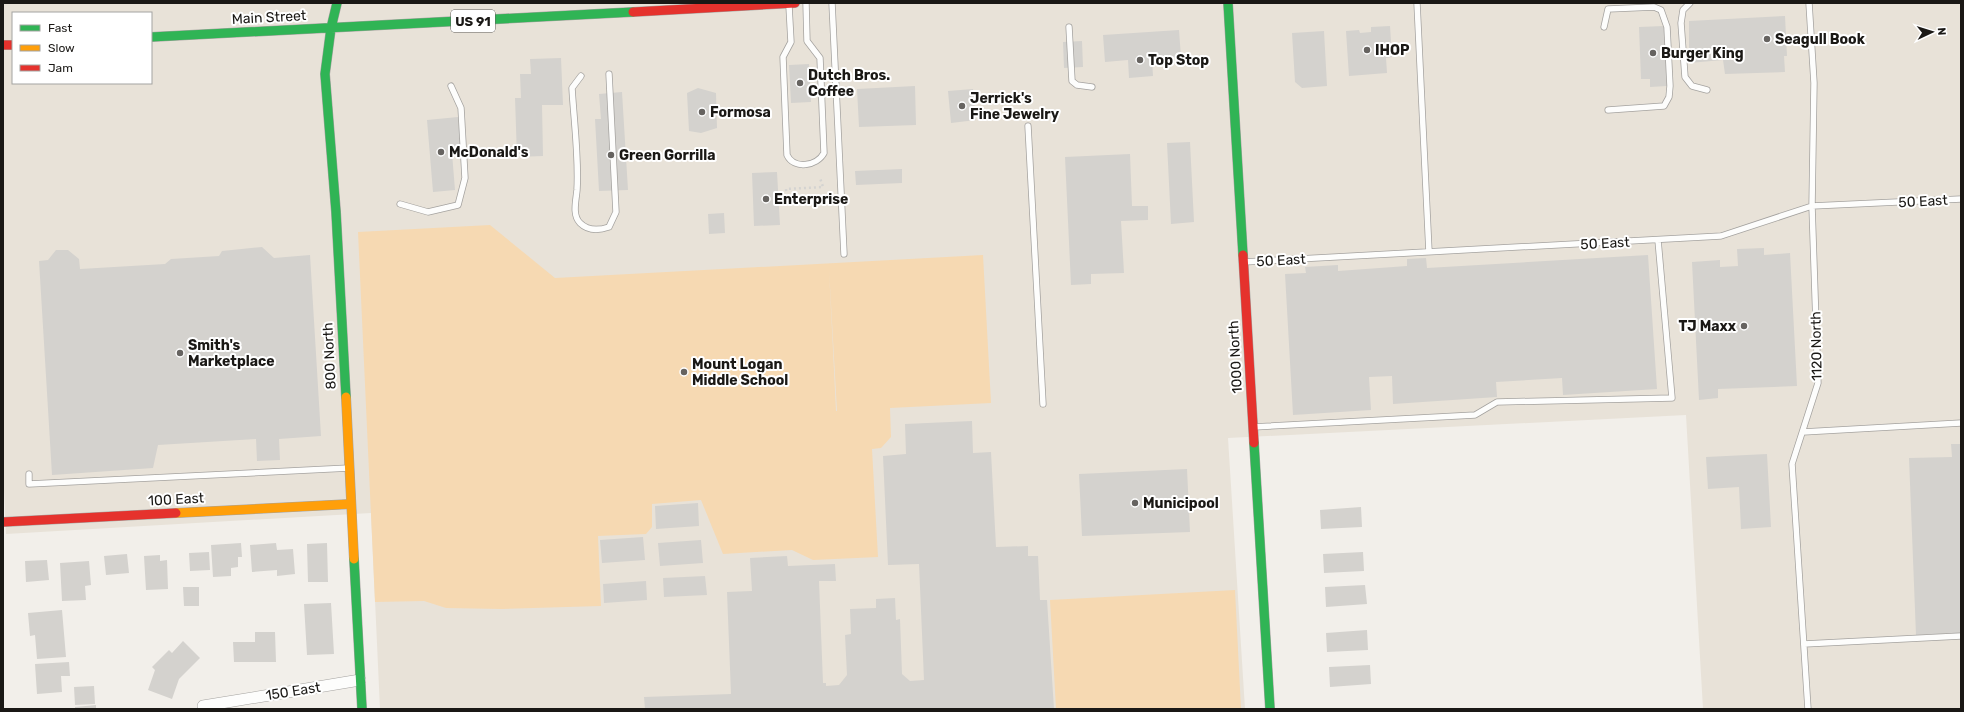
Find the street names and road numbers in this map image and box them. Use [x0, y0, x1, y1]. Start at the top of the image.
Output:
street label: Main Street [231, 7, 307, 28]
road number: US 91 [451, 10, 495, 32]
street label: 50 East [1898, 192, 1949, 211]
street label: 50 East [1580, 234, 1631, 253]
street label: 50 East [1256, 251, 1307, 270]
street label: 1120 North [1807, 311, 1826, 381]
street label: 1000 North [1225, 320, 1246, 394]
street label: 800 North [319, 322, 340, 390]
street label: 100 East [148, 490, 205, 509]
street label: 150 East [264, 679, 322, 704]

